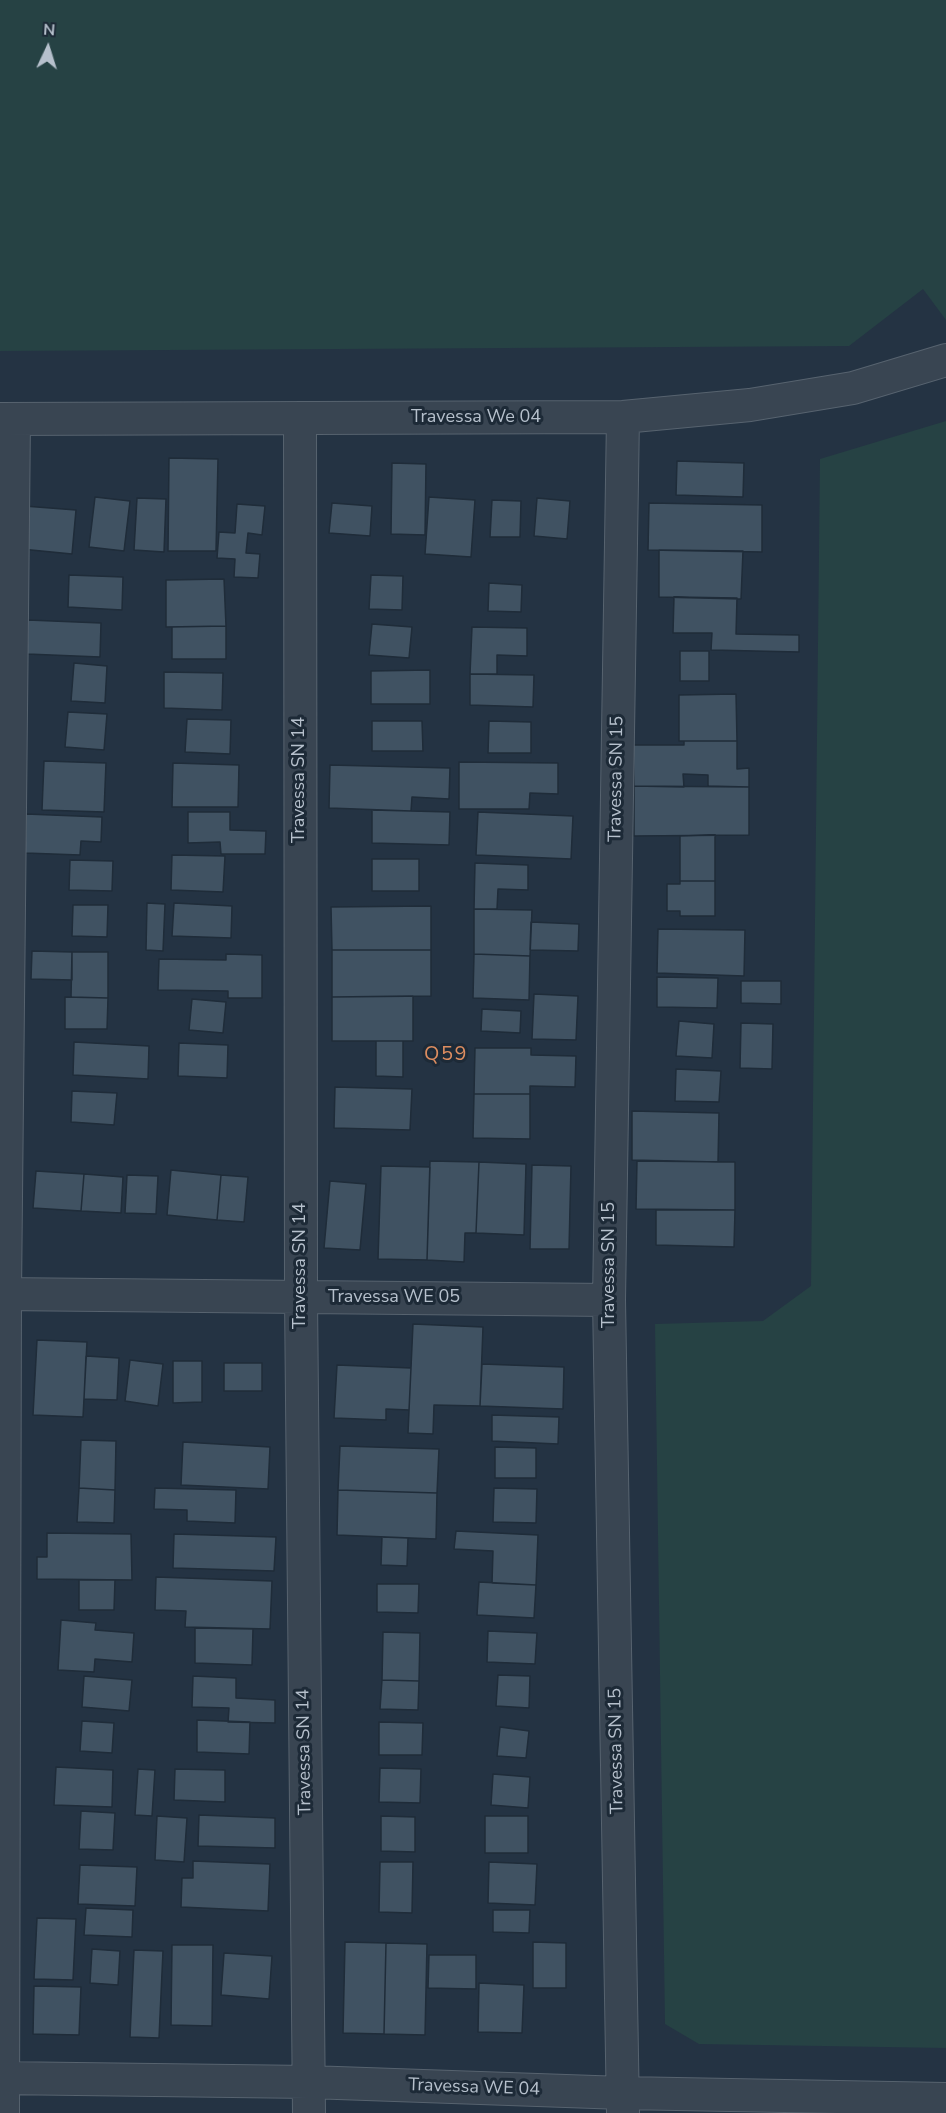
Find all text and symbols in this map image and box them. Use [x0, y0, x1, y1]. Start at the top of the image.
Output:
north arrow [18, 18, 78, 78]
text: N [43, 19, 56, 41]
street label: Travessa We 04 [411, 407, 541, 429]
street label: Travessa SN 15 [605, 716, 629, 842]
street label: Travessa SN 14 [289, 717, 311, 843]
district label: Q59 [424, 1043, 468, 1067]
street label: Travessa SN 15 [599, 1202, 621, 1328]
street label: Travessa SN 14 [290, 1203, 312, 1329]
street label: Travessa WE 05 [328, 1287, 460, 1309]
street label: Travessa SN 15 [605, 1688, 629, 1814]
street label: Travessa SN 14 [293, 1689, 317, 1815]
street label: Travessa WE 04 [408, 2075, 540, 2101]

